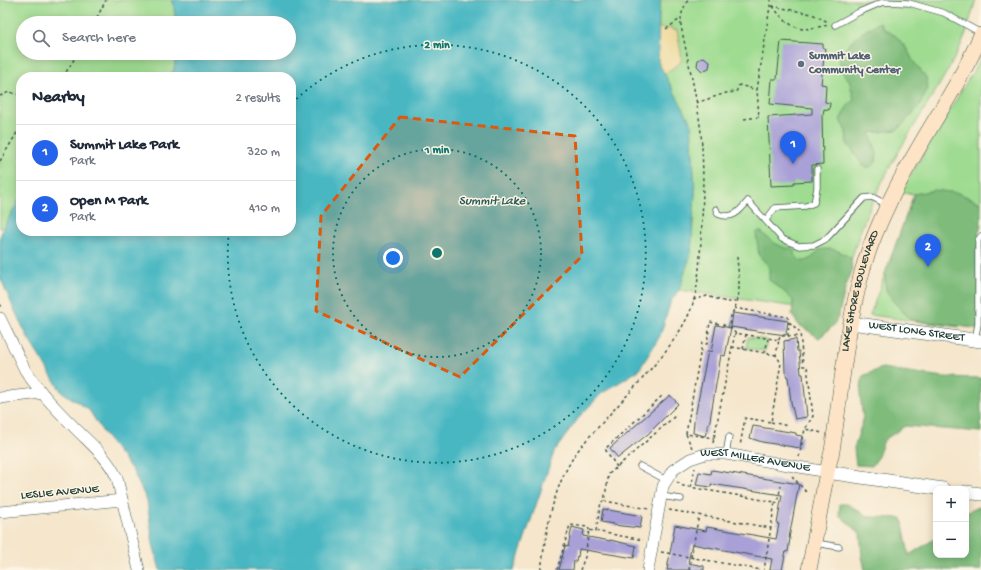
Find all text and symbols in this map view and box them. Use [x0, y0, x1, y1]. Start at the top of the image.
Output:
search box [16, 16, 296, 60]
icon: search [30, 27, 52, 49]
text: Search here [62, 29, 136, 47]
text: 2 min [424, 39, 450, 53]
place label: Summit Lake Community Center [808, 50, 902, 78]
marker: Summit Lake Community Center [796, 59, 806, 69]
text: Nearby [32, 88, 85, 108]
text: 2 results [235, 91, 280, 106]
pin: 1 [780, 131, 806, 164]
text: Summit Lake Park [70, 136, 179, 154]
text: 1 min [424, 144, 450, 158]
text: 1 [42, 145, 48, 160]
text: 320 m [247, 145, 280, 160]
text: Park [70, 154, 95, 169]
text: Open M Park [70, 192, 147, 210]
water label: Summit Lake [459, 194, 526, 209]
text: 2 [42, 201, 48, 216]
text: 410 m [249, 201, 280, 216]
text: Park [70, 210, 95, 225]
street label: LAKE SHORE BOULEVARD [839, 228, 883, 353]
pin: 2 [915, 234, 941, 267]
centre of rings [430, 246, 444, 260]
your location [383, 248, 403, 268]
street label: WEST LONG STREET [868, 318, 967, 346]
street label: WEST MILLER AVENUE [700, 447, 812, 476]
street label: LESLIE AVENUE [20, 483, 100, 503]
map controls [933, 486, 969, 558]
button: + [933, 486, 969, 522]
button: − [933, 522, 969, 558]

